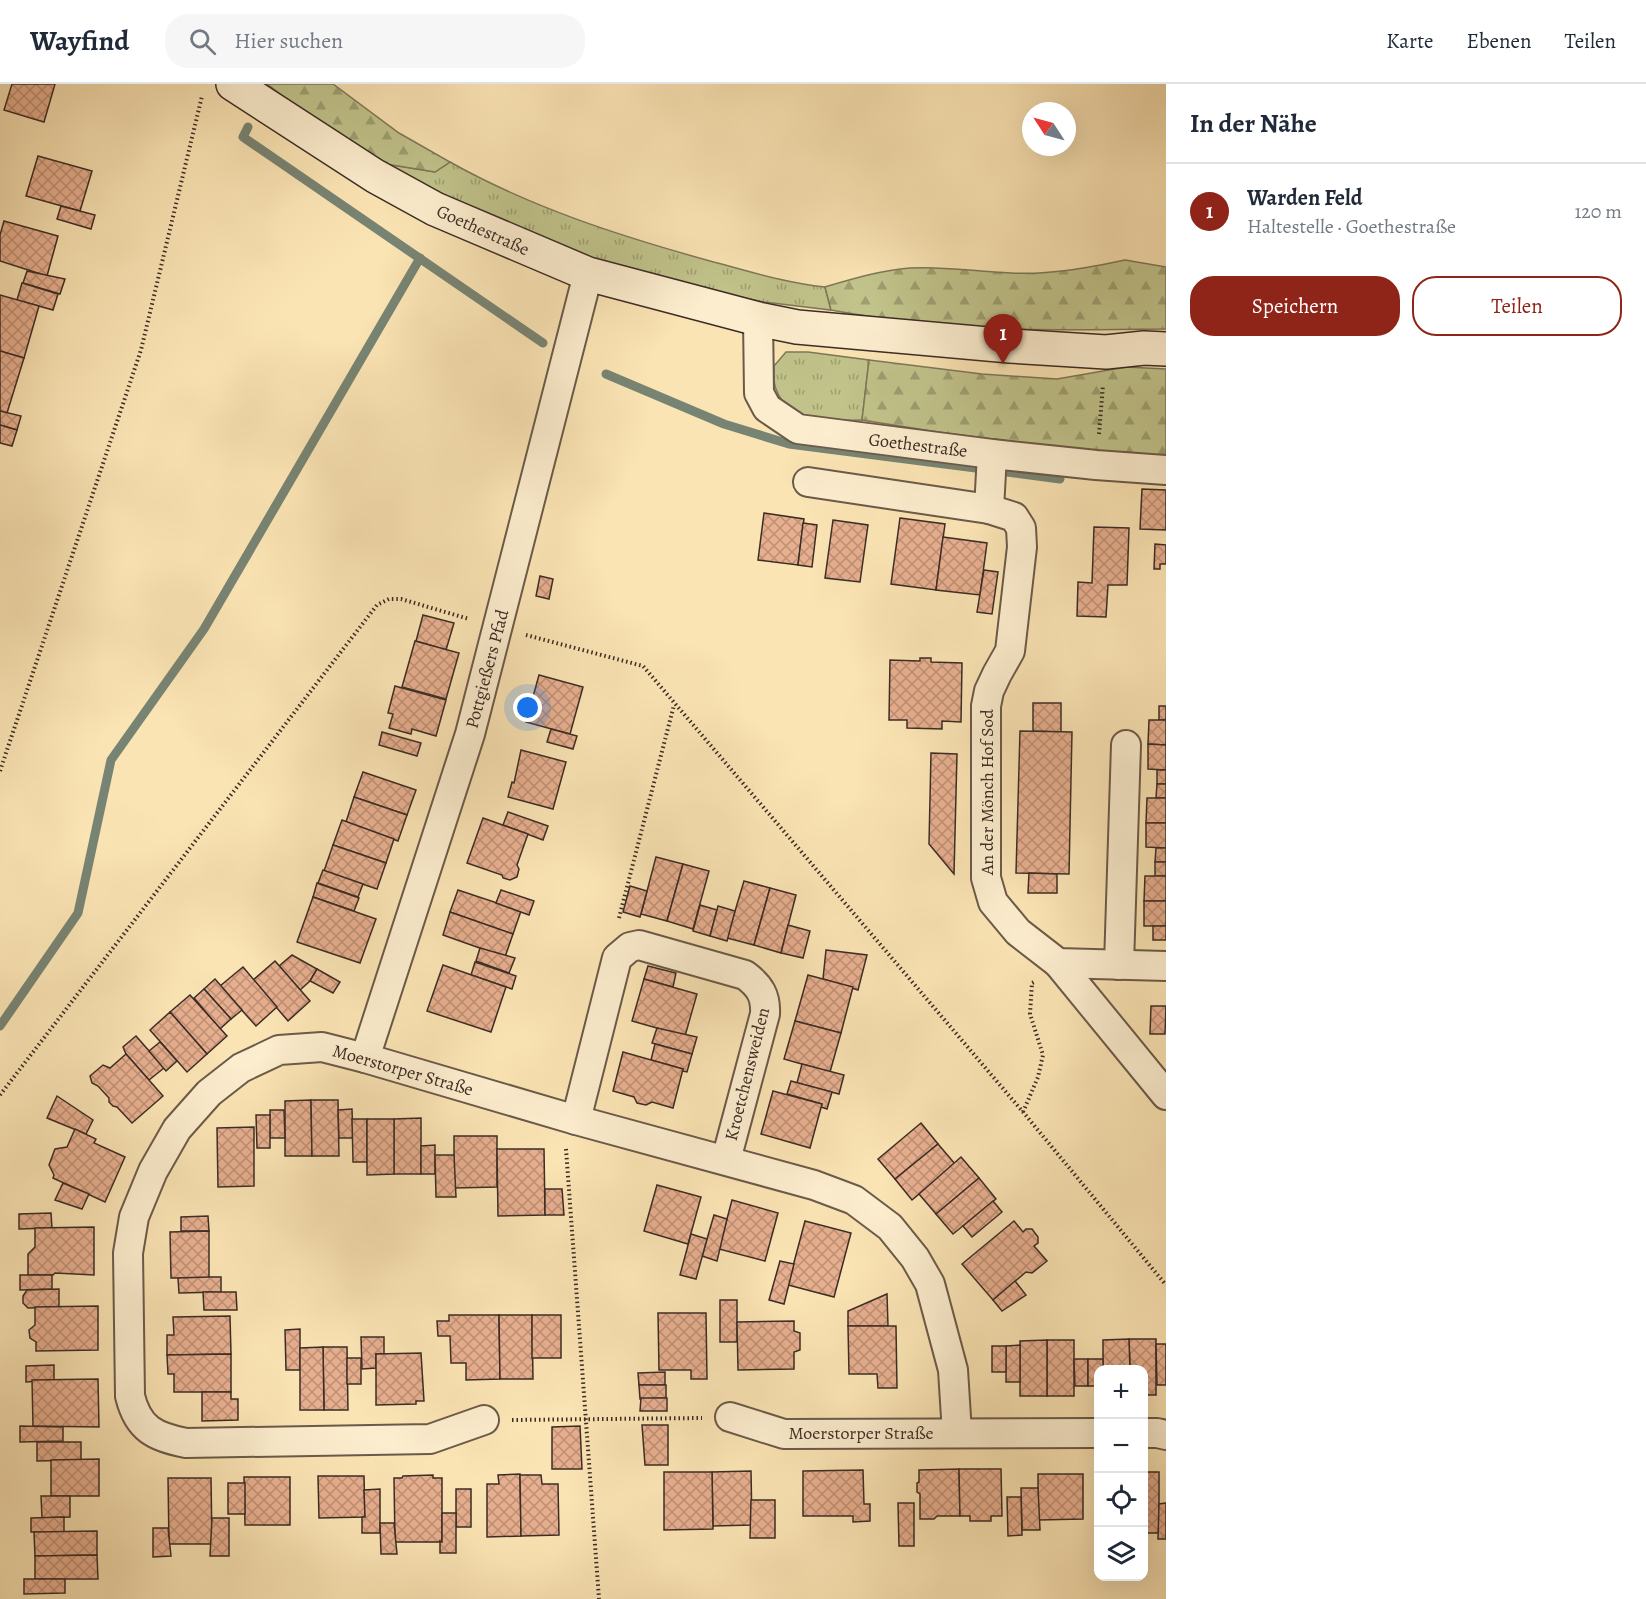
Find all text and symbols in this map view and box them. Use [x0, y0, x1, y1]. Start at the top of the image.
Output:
search box [165, 14, 585, 68]
text: Wayfind [30, 22, 129, 60]
icon: search [186, 25, 219, 58]
text: Hier suchen [234, 26, 343, 56]
text: Karte [1386, 27, 1434, 55]
text: Ebenen [1467, 27, 1531, 55]
text: Teilen [1564, 27, 1616, 55]
north arrow [1022, 102, 1076, 156]
text: In der Nähe [1190, 106, 1317, 141]
text: Warden Feld [1247, 183, 1363, 213]
text: 1 [1206, 198, 1213, 225]
text: 120 m [1574, 198, 1622, 225]
street label: Goethestraße [433, 199, 533, 261]
text: Haltestelle · Goethestraße [1247, 213, 1456, 240]
button: Speichern [1190, 276, 1400, 336]
button: Teilen [1412, 276, 1622, 336]
pin: 1 [984, 314, 1022, 364]
street label: Goethestraße [867, 427, 969, 463]
street label: Pottgießers Pfad [460, 607, 514, 731]
your location [513, 693, 542, 722]
street label: An der Mönch Hof Sod [975, 709, 999, 876]
street label: Kroetchensweiden [719, 1005, 775, 1143]
street label: Moerstorper Straße [330, 1038, 476, 1102]
map controls [1094, 1365, 1148, 1581]
button: + [1094, 1365, 1148, 1419]
button: − [1094, 1419, 1148, 1473]
street label: Moerstorper Straße [788, 1421, 934, 1445]
button: locate [1094, 1473, 1148, 1527]
button: layers [1094, 1527, 1148, 1581]

